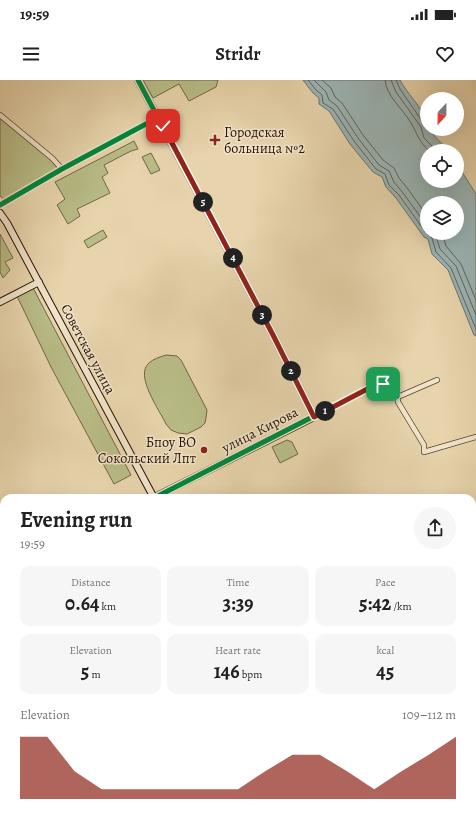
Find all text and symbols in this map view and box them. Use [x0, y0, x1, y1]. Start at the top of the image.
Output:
text: 19:59 [20, 4, 49, 24]
text: Stridr [215, 42, 261, 66]
icon: menu [20, 43, 42, 65]
icon: heart [434, 43, 456, 65]
north arrow [420, 92, 464, 136]
map controls [420, 92, 464, 240]
pin [146, 109, 180, 143]
icon: check [152, 115, 174, 137]
place label: Городская больница №2 [224, 123, 305, 158]
marker: Городская больница №2 [209, 134, 221, 146]
button: locate [420, 144, 464, 188]
pin: 5 [193, 192, 213, 212]
text: 5 [201, 194, 205, 209]
button: layers [420, 196, 464, 240]
pin: 4 [223, 248, 243, 268]
text: 4 [230, 250, 236, 265]
street label: Советская улица [56, 301, 120, 398]
pin: 3 [252, 305, 272, 325]
text: 3 [260, 307, 264, 322]
pin: 2 [281, 361, 301, 381]
text: 2 [288, 363, 294, 378]
pin [366, 367, 400, 401]
icon: arrive [372, 373, 394, 395]
pin: 1 [315, 401, 335, 421]
street label: улица Кирова [218, 402, 302, 458]
text: 1 [323, 403, 327, 418]
place label: Бпоу ВО Сокольский Лпт [98, 433, 196, 468]
marker: Бпоу ВО Сокольский Лпт [199, 445, 209, 455]
text: Evening run [20, 505, 132, 535]
button: share [414, 507, 456, 549]
text: 19:59 [20, 535, 45, 552]
text: Distance [71, 575, 110, 590]
text: Time [227, 575, 249, 590]
text: Pace [375, 575, 396, 590]
text: 0.64 [65, 590, 99, 617]
text: 3:39 [222, 590, 254, 617]
text: 5:42 [359, 590, 391, 617]
text: km [99, 599, 116, 614]
text: /km [391, 599, 412, 614]
text: Elevation [70, 643, 112, 658]
text: Heart rate [215, 643, 261, 658]
text: kcal [377, 643, 394, 658]
text: 5 [81, 658, 89, 685]
text: 146 [214, 658, 240, 685]
text: 45 [376, 658, 394, 685]
text: m [89, 667, 101, 682]
text: bpm [240, 667, 262, 682]
text: Elevation [20, 706, 70, 723]
text: 109–112 m [402, 706, 456, 723]

